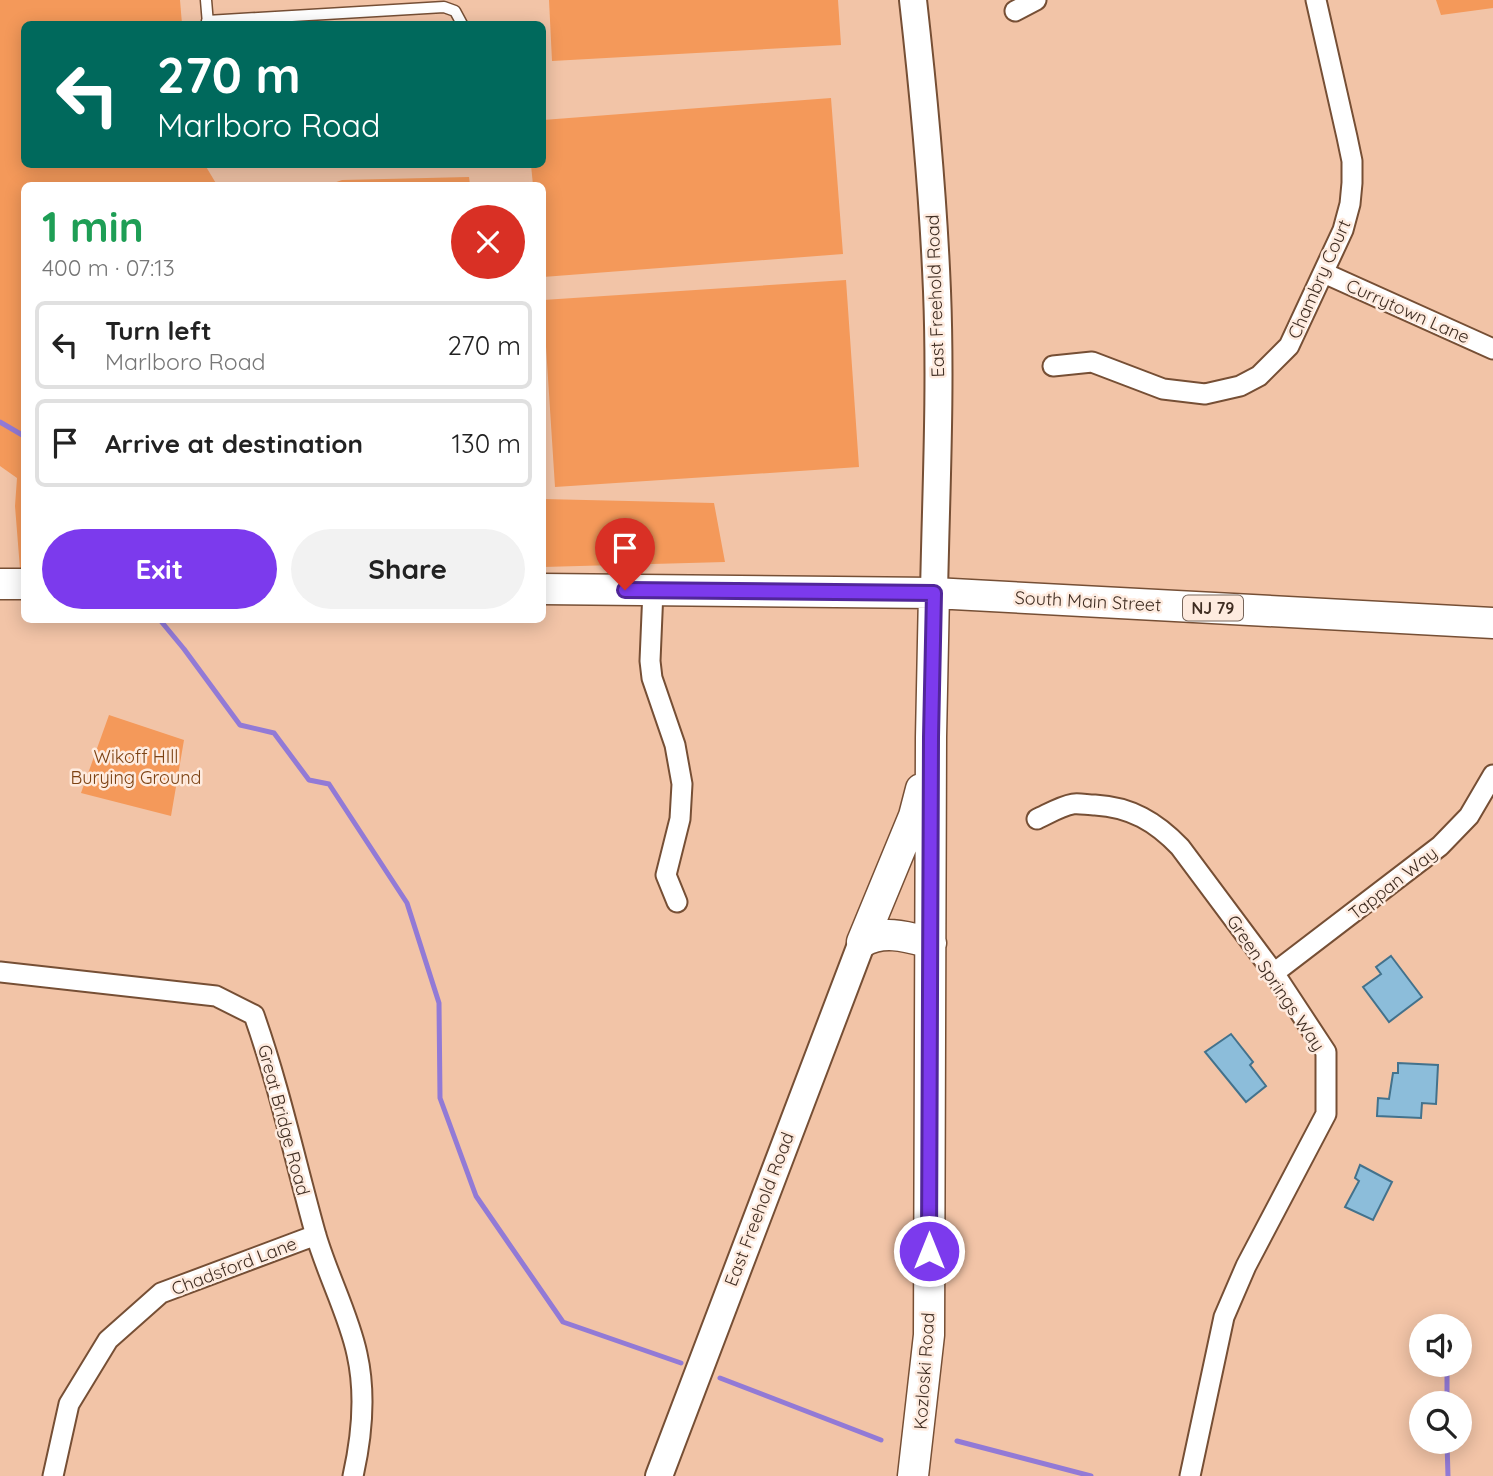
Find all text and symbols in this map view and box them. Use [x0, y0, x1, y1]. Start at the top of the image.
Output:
text: 270 m [157, 44, 301, 105]
icon: left [42, 49, 133, 140]
text: Marlboro Road [157, 105, 380, 145]
text: 1 min [42, 200, 144, 253]
button: close [451, 205, 525, 279]
street label: East Freehold Road [921, 214, 949, 378]
street label: Chambry Court [1282, 216, 1356, 342]
text: 400 m · 07:13 [42, 253, 175, 282]
street label: Currytown Lane [1343, 273, 1473, 349]
text: Turn left [105, 314, 212, 347]
icon: left [46, 326, 84, 364]
text: 270 m [447, 329, 521, 362]
text: Marlboro Road [105, 347, 266, 376]
icon: arrive [46, 424, 84, 462]
text: Arrive at destination [105, 427, 363, 460]
text: 130 m [451, 427, 521, 460]
pin [595, 518, 655, 590]
button: Exit [42, 529, 277, 609]
button: Share [291, 529, 525, 609]
icon: arrive [606, 529, 644, 567]
street label: South Main Street [1014, 586, 1162, 616]
road number: NJ 79 [1183, 596, 1243, 621]
park label: Wikoff HIll Burying Ground [71, 745, 202, 789]
street label: Tappan Way [1344, 841, 1442, 925]
street label: Green Springs Way [1222, 910, 1330, 1056]
street label: Great Bridge Road [253, 1042, 315, 1198]
street label: East Freehold Road [719, 1129, 799, 1289]
position arrow [892, 1214, 966, 1288]
street label: Chadsford Lane [168, 1232, 300, 1300]
street label: Kozloski Road [908, 1312, 940, 1430]
map controls [1409, 1314, 1472, 1454]
button: sound [1409, 1314, 1472, 1377]
button: search [1409, 1391, 1472, 1454]

